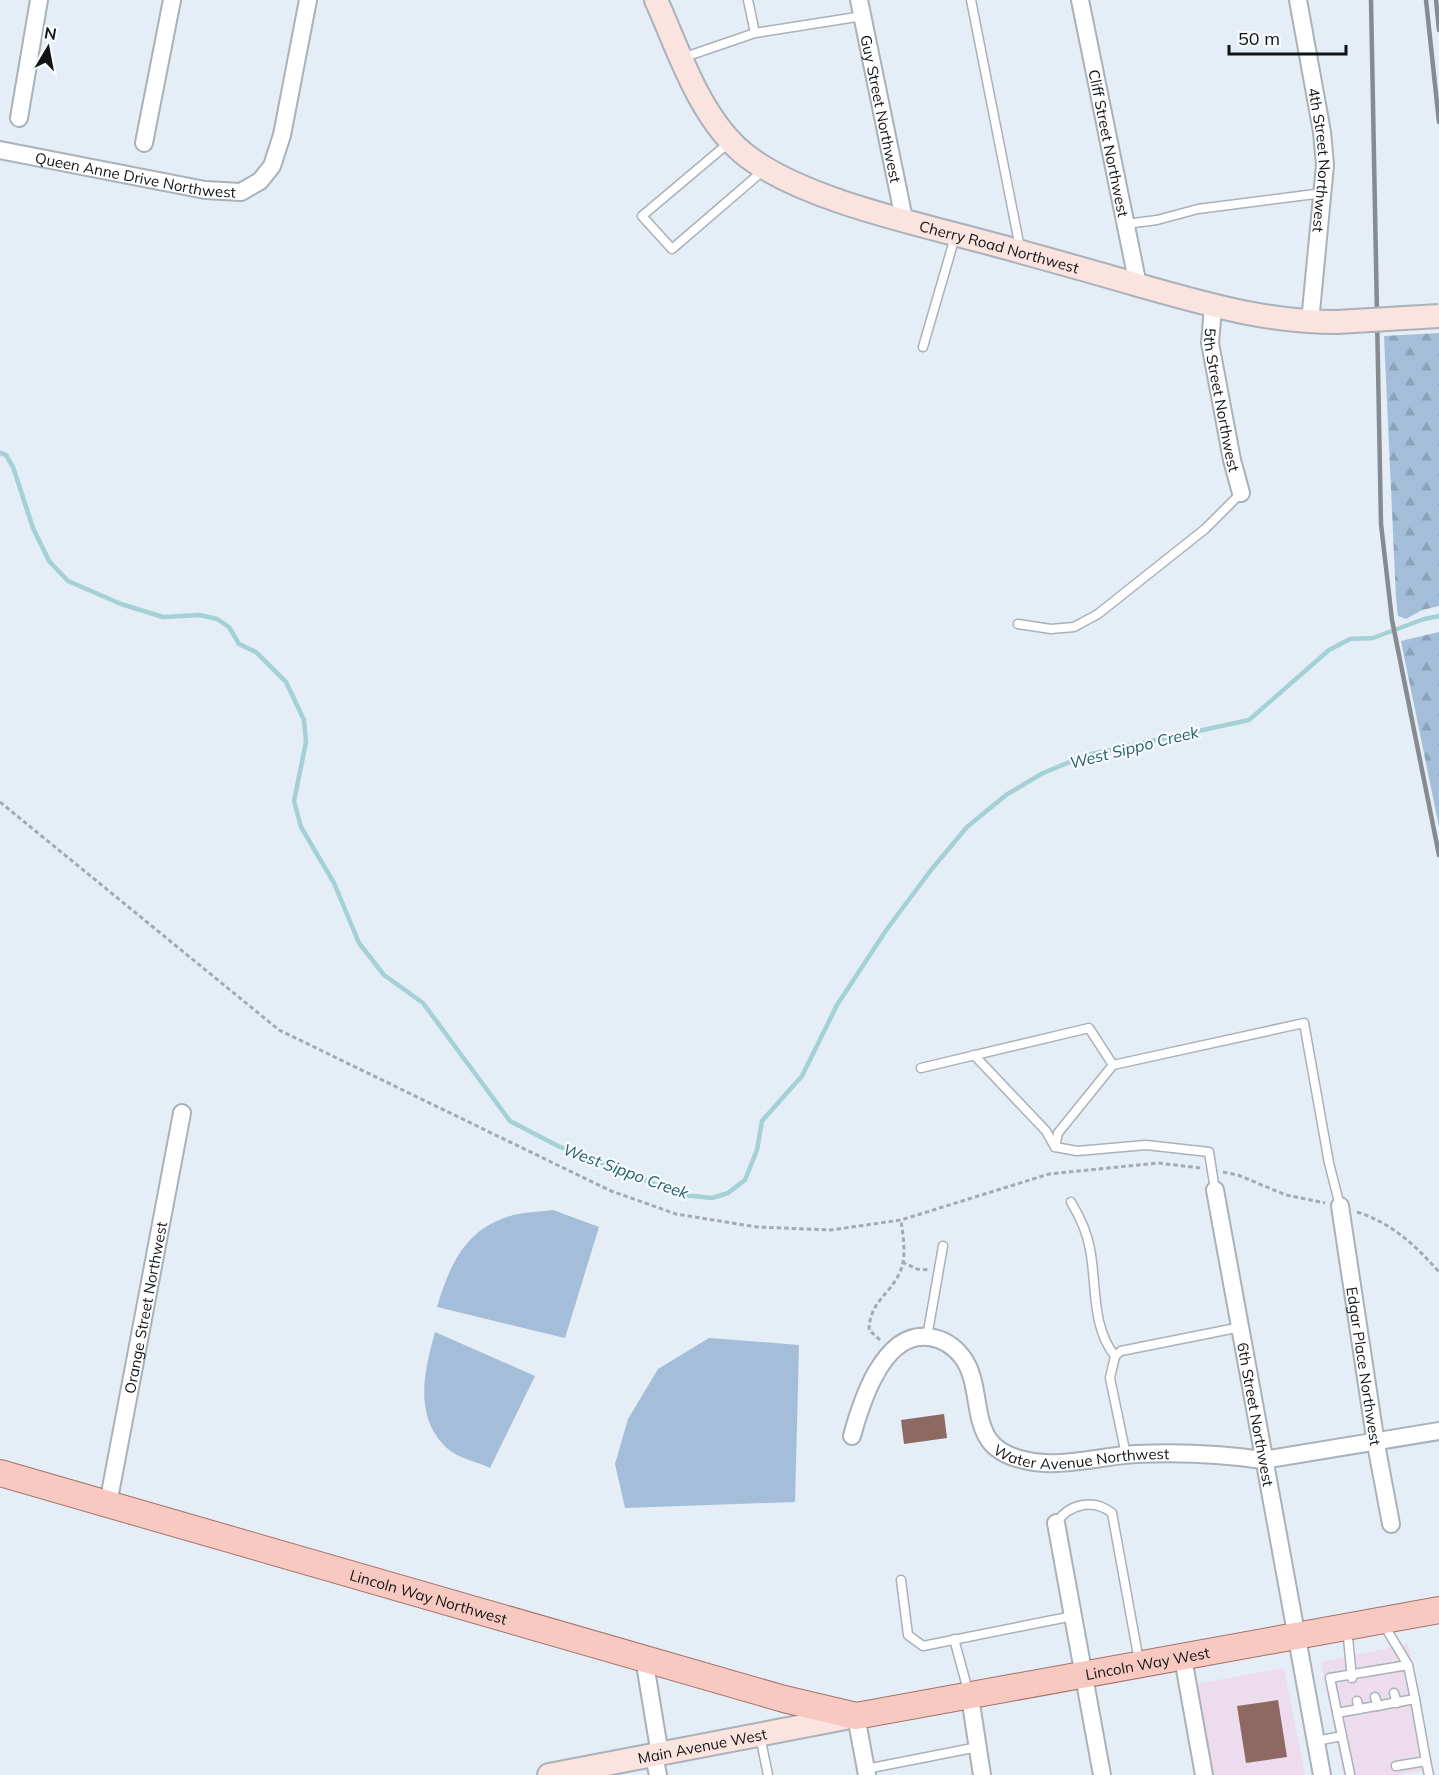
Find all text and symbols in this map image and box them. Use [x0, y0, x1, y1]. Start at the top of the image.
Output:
north arrow [18, 18, 78, 78]
scale bar [1229, 18, 1346, 56]
text: N [43, 22, 58, 44]
text: 50 m [1238, 27, 1280, 50]
street label: Guy Street Northwest [857, 33, 906, 184]
street label: Cliff Street Northwest [1085, 68, 1133, 219]
street label: 4th Street Northwest [1305, 86, 1335, 233]
street label: Queen Anne Drive Northwest [34, 148, 236, 201]
street label: Cherry Road Northwest [917, 216, 1081, 277]
street label: 5th Street Northwest [1201, 327, 1244, 474]
water label: West Sippo Creek [1068, 721, 1201, 773]
water label: West Sippo Creek [561, 1139, 692, 1203]
street label: Orange Street Northwest [120, 1220, 171, 1395]
street label: Edgar Place Northwest [1343, 1285, 1386, 1447]
street label: 6th Street Northwest [1234, 1341, 1278, 1488]
street label: Water Avenue Northwest [991, 1440, 1169, 1473]
street label: Lincoln Way Northwest [348, 1565, 509, 1628]
street label: Lincoln Way West [1084, 1642, 1211, 1684]
street label: Main Avenue West [636, 1724, 768, 1767]

